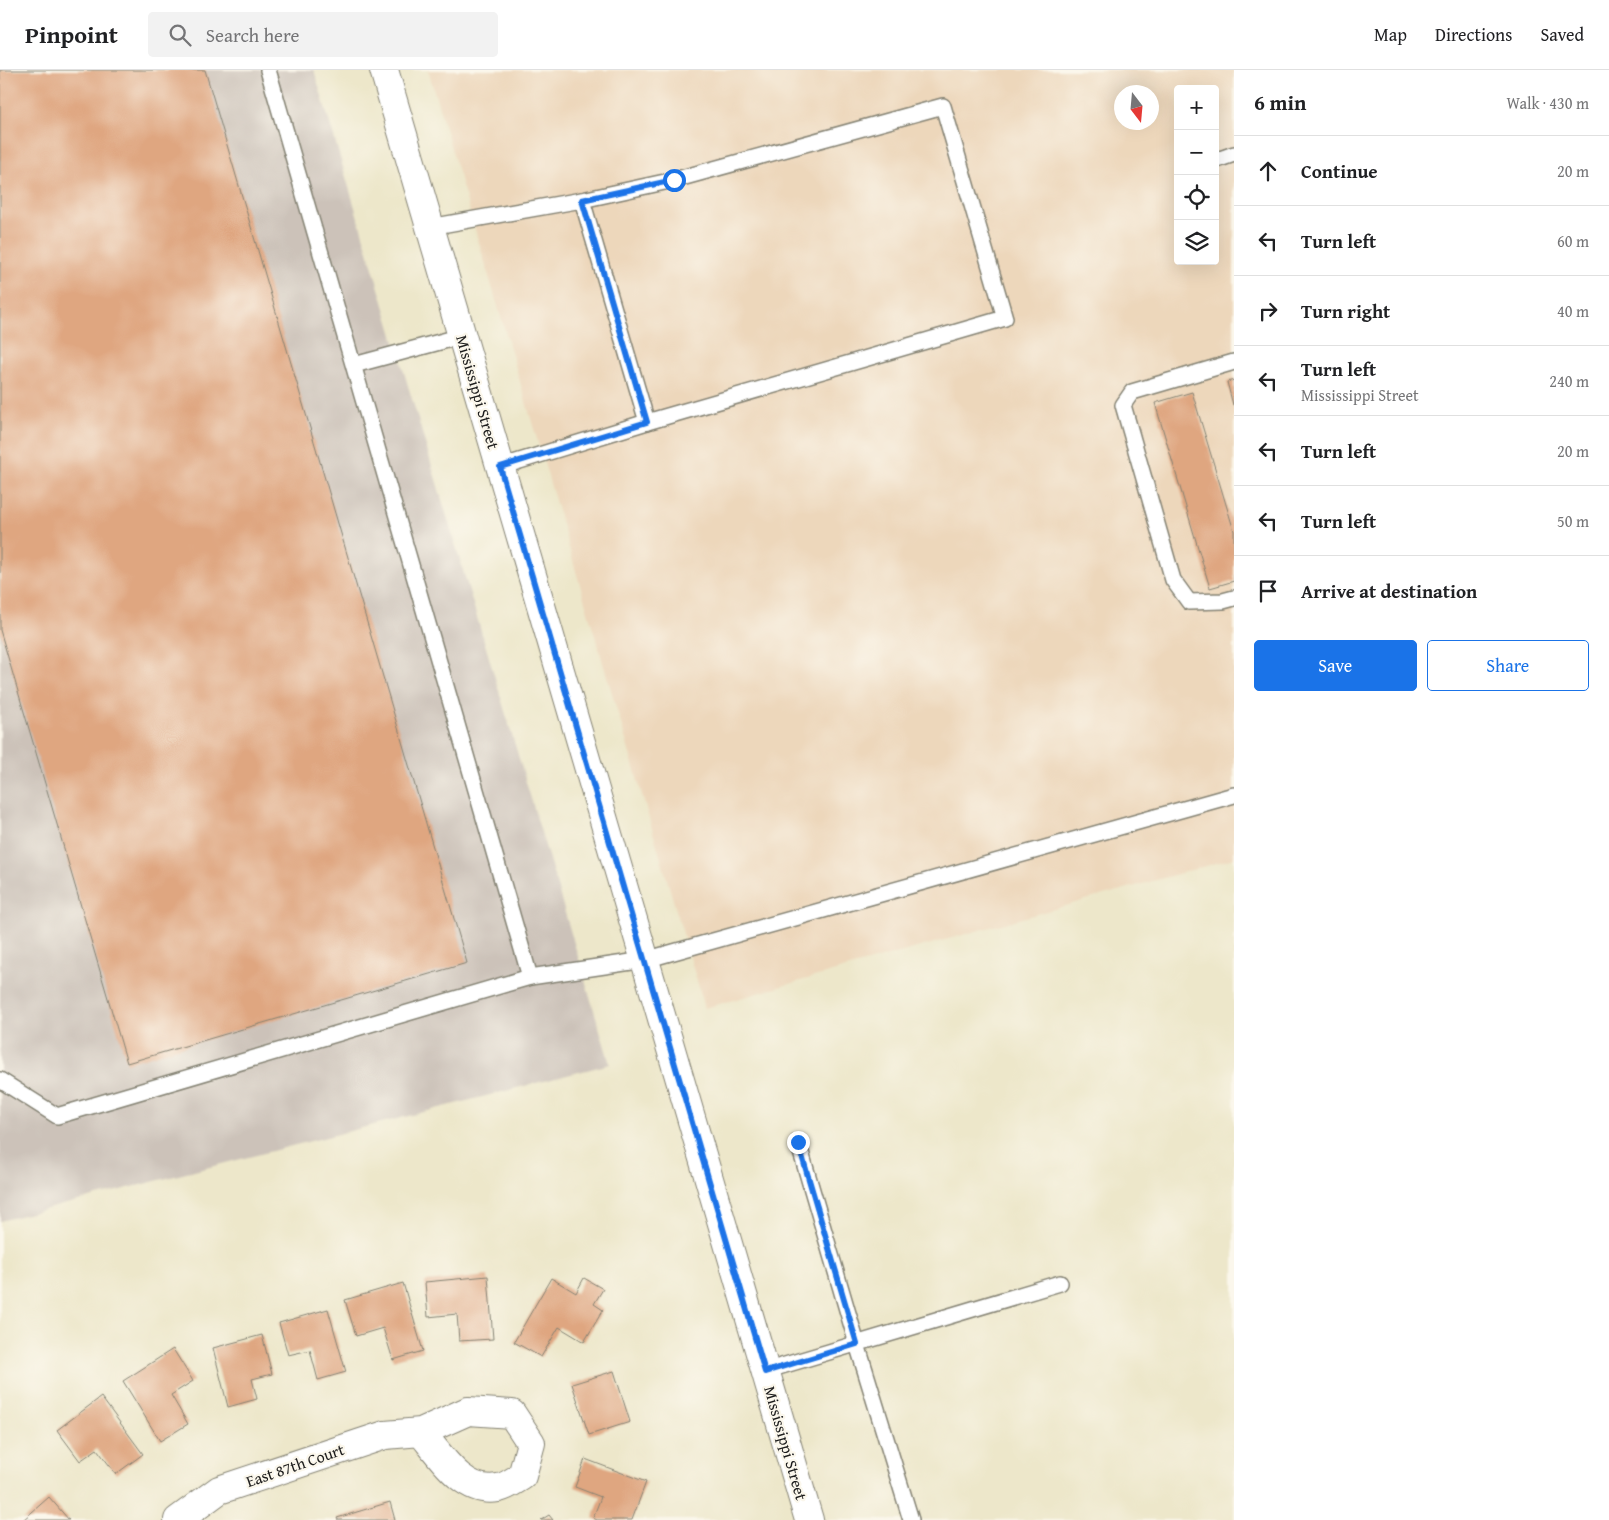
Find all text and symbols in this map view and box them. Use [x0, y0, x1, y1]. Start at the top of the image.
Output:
search box [148, 12, 498, 57]
text: Pinpoint [25, 17, 118, 52]
icon: search [166, 21, 194, 49]
text: Search here [206, 21, 299, 49]
text: Map [1374, 21, 1407, 48]
text: Directions [1435, 21, 1512, 48]
text: Saved [1540, 21, 1584, 48]
north arrow [1114, 85, 1159, 130]
map controls [1174, 85, 1219, 265]
button: + [1174, 85, 1219, 130]
text: 6 min [1254, 87, 1306, 118]
text: Walk · 430 m [1506, 91, 1589, 115]
button: − [1174, 130, 1219, 175]
icon: ahead [1254, 157, 1282, 185]
text: Continue [1301, 157, 1378, 185]
text: 20 m [1557, 159, 1589, 183]
route start [663, 169, 686, 192]
button: locate [1174, 175, 1219, 220]
button: layers [1174, 220, 1219, 265]
icon: left [1254, 227, 1282, 255]
text: Turn left [1301, 227, 1376, 255]
text: 60 m [1557, 229, 1589, 253]
icon: right [1254, 297, 1282, 325]
text: Turn right [1301, 297, 1390, 325]
text: 40 m [1557, 299, 1589, 323]
street label: Mississippi Street [450, 332, 506, 452]
text: Turn left [1301, 355, 1376, 383]
icon: left [1254, 367, 1282, 395]
text: 240 m [1549, 369, 1589, 393]
text: Mississippi Street [1301, 383, 1419, 407]
icon: left [1254, 437, 1282, 465]
text: Turn left [1301, 437, 1376, 465]
text: 20 m [1557, 439, 1589, 463]
icon: left [1254, 507, 1282, 535]
text: Turn left [1301, 507, 1376, 535]
text: 50 m [1557, 509, 1589, 533]
icon: arrive [1254, 577, 1282, 605]
text: Arrive at destination [1301, 577, 1477, 605]
button: Save [1254, 640, 1417, 691]
button: Share [1427, 640, 1589, 691]
route end [787, 1131, 810, 1154]
street label: Mississippi Street [758, 1383, 814, 1503]
street label: East 87th Court [243, 1437, 348, 1493]

